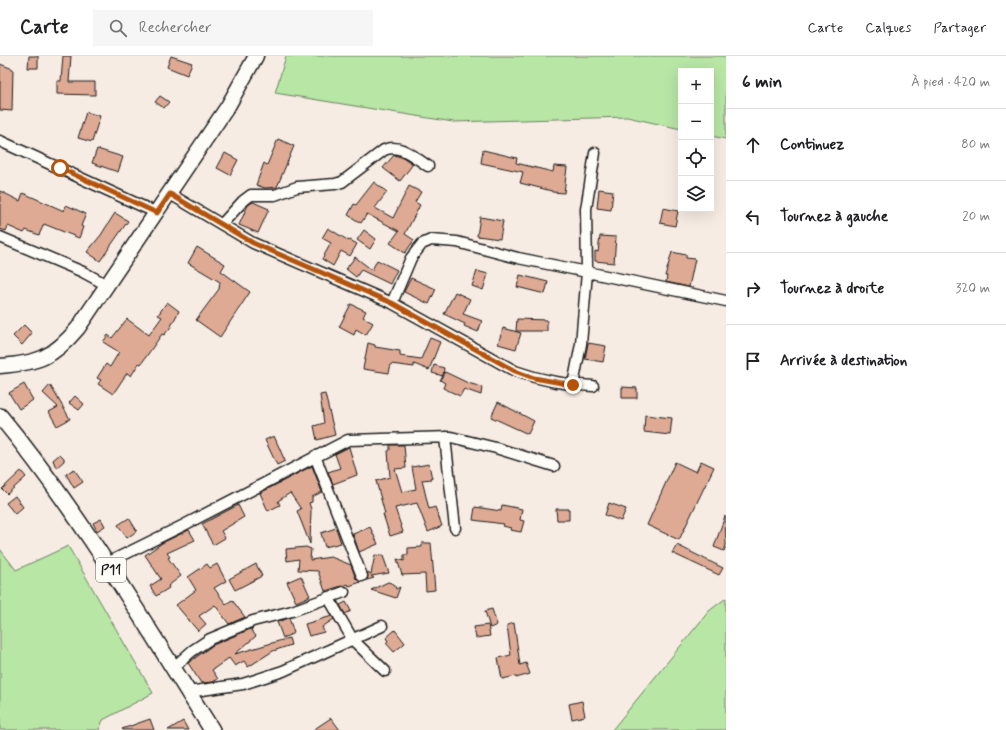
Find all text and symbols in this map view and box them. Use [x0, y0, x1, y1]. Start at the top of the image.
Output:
search box [93, 10, 373, 46]
text: Carte [20, 15, 69, 40]
icon: search [107, 17, 129, 39]
text: Rechercher [139, 18, 212, 38]
text: Carte [807, 19, 843, 37]
text: Calques [865, 19, 911, 37]
text: Partager [933, 19, 986, 37]
map controls [678, 68, 714, 212]
button: + [678, 68, 714, 104]
text: 6 min [742, 71, 782, 93]
text: À pied · 420 m [911, 74, 990, 91]
button: − [678, 104, 714, 140]
icon: ahead [742, 134, 764, 156]
text: Continuez [780, 135, 844, 155]
text: 80 m [961, 136, 990, 153]
button: locate [678, 140, 714, 176]
route start [51, 159, 69, 177]
button: layers [678, 176, 714, 212]
icon: left [742, 206, 764, 228]
text: Tournez à gauche [780, 207, 888, 227]
text: 20 m [962, 208, 990, 225]
icon: right [742, 278, 764, 300]
text: Tournez à droite [780, 279, 884, 299]
text: 320 m [956, 280, 990, 297]
icon: arrive [742, 350, 764, 372]
text: Arrivée à destination [780, 351, 907, 371]
route end [564, 376, 582, 394]
road number: P11 [96, 558, 126, 582]

